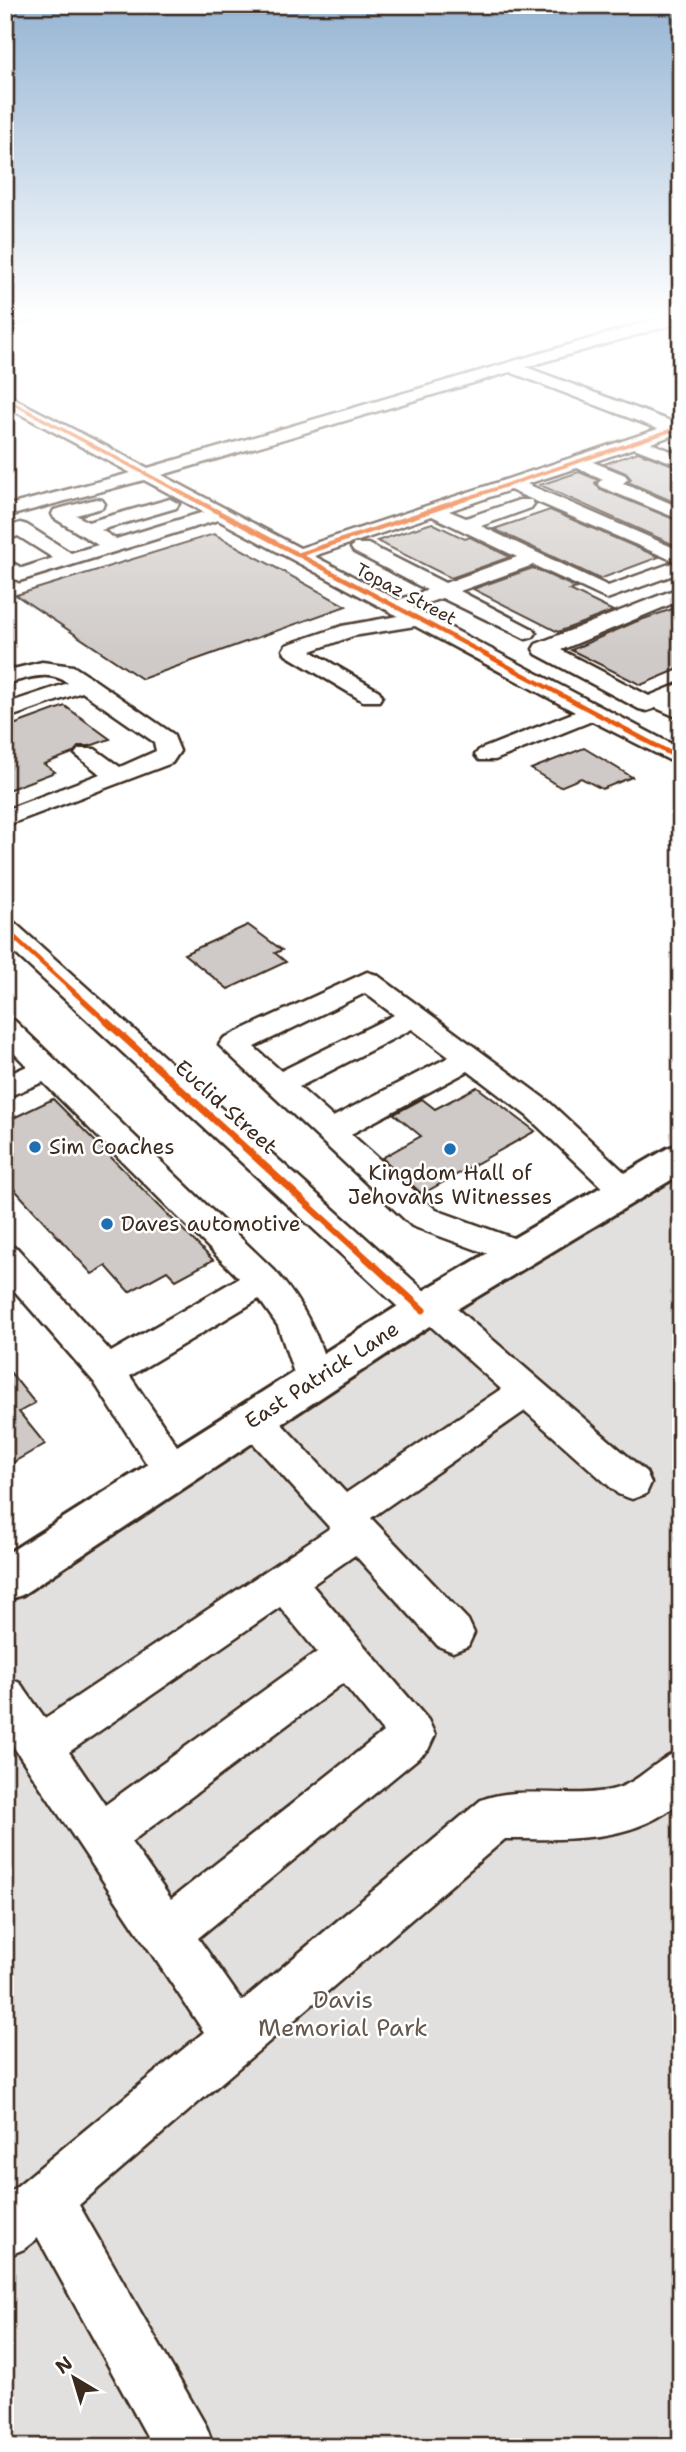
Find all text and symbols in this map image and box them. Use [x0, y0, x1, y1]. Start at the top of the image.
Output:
street label: Topaz Street [351, 557, 461, 631]
street label: Euclid Street [169, 1054, 283, 1160]
place label: Sim Coaches [49, 1133, 175, 1161]
marker: Sim Coaches [27, 1139, 43, 1155]
marker: Kingdom Hall of Jehovahs Witnesses [442, 1141, 458, 1157]
place label: Kingdom Hall of Jehovahs Witnesses [348, 1159, 552, 1211]
place label: Daves automotive [121, 1210, 301, 1238]
marker: Daves automotive [99, 1216, 115, 1232]
street label: East Patrick Lane [240, 1315, 404, 1435]
park label: Davis Memorial Park [258, 1984, 428, 2044]
north arrow [38, 2344, 108, 2414]
text: N [50, 2351, 77, 2379]

